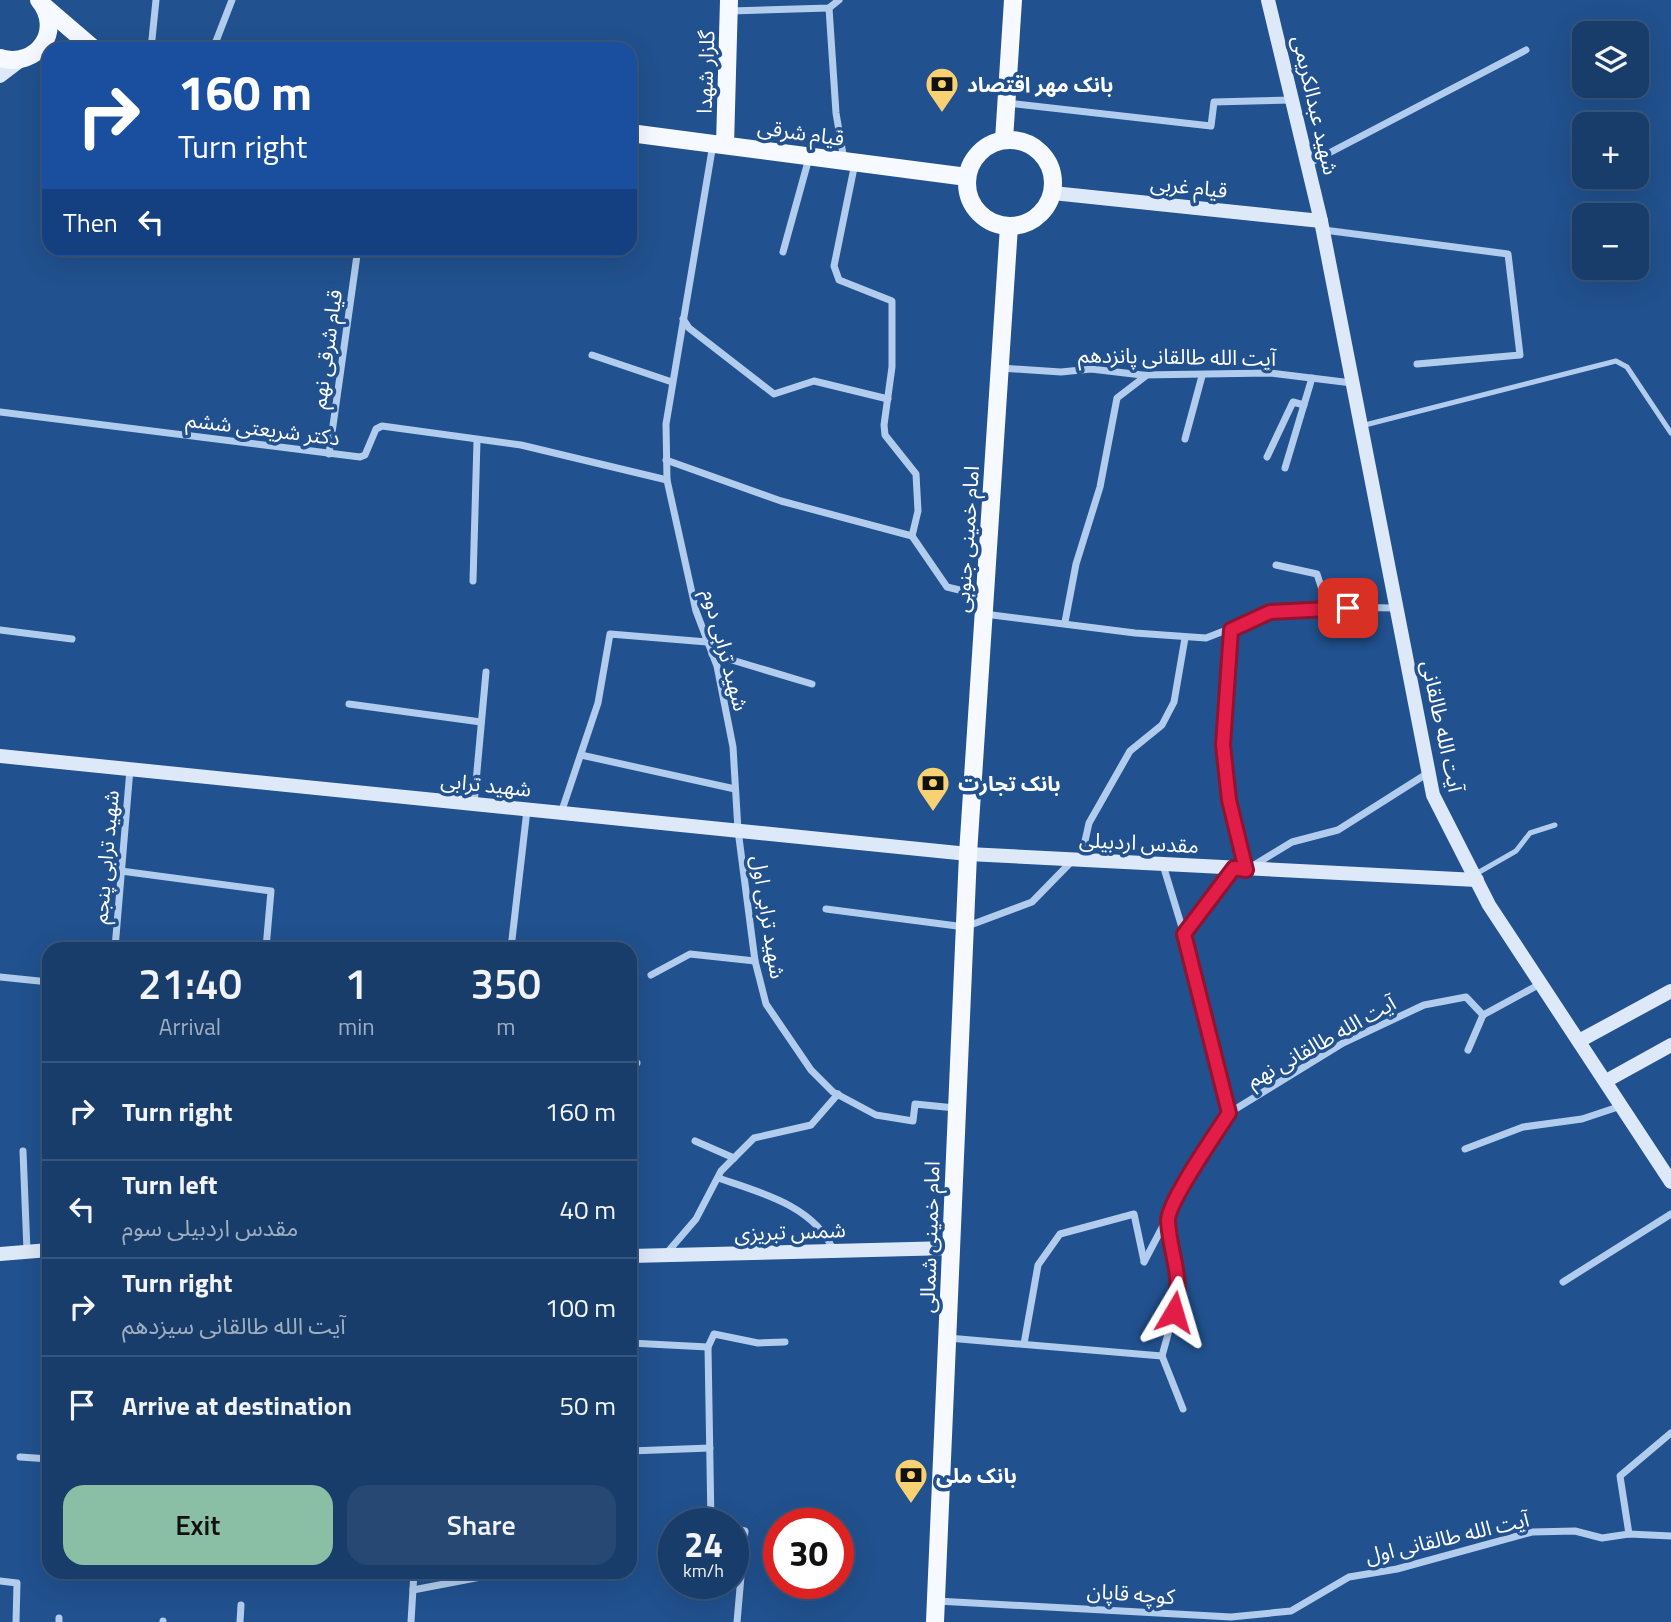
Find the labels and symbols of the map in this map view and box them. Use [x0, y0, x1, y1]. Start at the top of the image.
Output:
street label: گلزار شهدا [688, 29, 722, 114]
street label: شهید عبدالکریمی [1284, 32, 1348, 178]
bank icon: بانک مهر اقتصاد [923, 65, 961, 114]
place label: بانک مهر اقتصاد [967, 68, 1113, 100]
street label: قیام شرقی [756, 110, 846, 155]
street label: قیام غربی [1149, 166, 1229, 207]
street label: قیام شرقی نهم [302, 287, 351, 411]
street label: آیت الله طالقانی پانزدهم [1078, 338, 1277, 374]
street label: دکتر شریعتی ششم [184, 403, 342, 453]
street label: امام خمینی جنوبی [945, 464, 988, 614]
pin [1318, 578, 1378, 638]
street label: شهید ترابی دوم [693, 585, 758, 715]
street label: آیت الله طالقانی [1413, 657, 1473, 796]
street label: شهید ترابی [439, 763, 533, 805]
bank icon: بانک تجارت [914, 764, 952, 813]
place label: بانک تجارت [958, 767, 1061, 799]
street label: شهید ترابی پنجم [83, 789, 127, 925]
street label: مقدس اردبیلی [1078, 823, 1200, 861]
street label: شهید ترابی اول [743, 853, 795, 981]
street label: آیت الله طالقانی نهم [1240, 986, 1402, 1095]
street label: امام خمینی شمالی [910, 1160, 949, 1314]
street label: شمس تبریزی [734, 1213, 846, 1249]
position arrow [1137, 1275, 1211, 1349]
bank icon: بانک ملی [892, 1456, 930, 1505]
place label: بانک ملی [936, 1459, 1017, 1491]
street label: آیت الله طالقانی اول [1362, 1502, 1533, 1571]
speed limit sign: 30 [763, 1508, 854, 1599]
street label: کوچه قاپان [1086, 1574, 1176, 1612]

